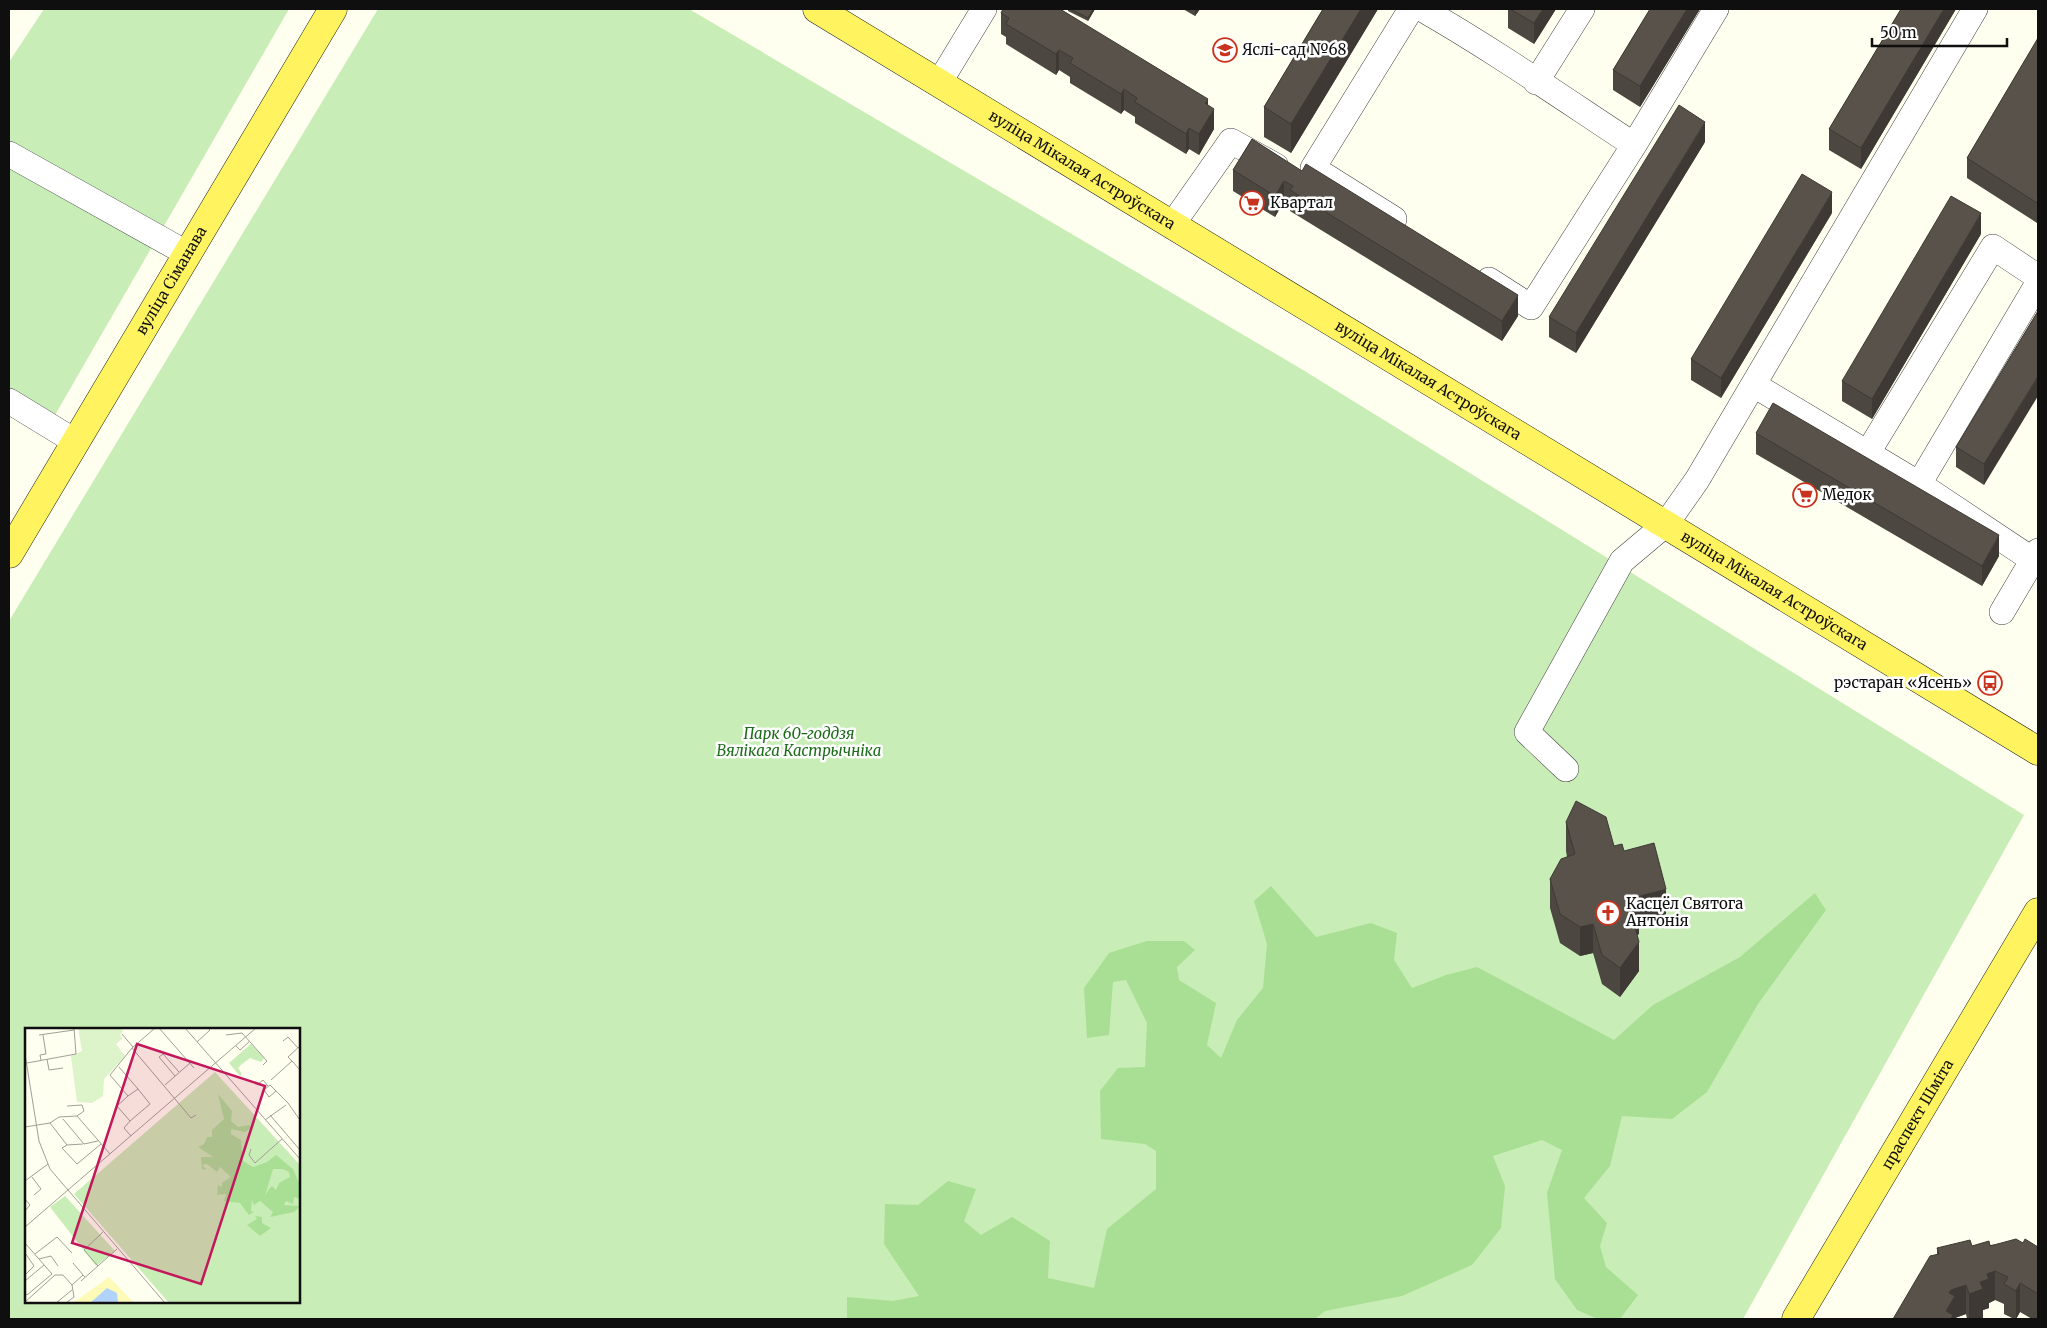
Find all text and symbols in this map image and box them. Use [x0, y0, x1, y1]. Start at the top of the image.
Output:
scale bar [1872, 15, 2007, 47]
text: 50 m [1880, 23, 1917, 42]
school or university icon: Яслі-сад №68 [1212, 37, 1238, 63]
place label: Яслі-сад №68 [1242, 40, 1347, 59]
street label: вуліца Мікалая Астроўскага [986, 106, 1179, 233]
supermarket icon: Квартал [1239, 190, 1265, 216]
place label: Квартал [1270, 193, 1333, 212]
street label: вуліца Сіманава [131, 223, 211, 338]
street label: вуліца Мікалая Астроўскага [1332, 316, 1525, 444]
supermarket icon: Медок [1792, 482, 1818, 508]
place label: Медок [1822, 485, 1872, 504]
street label: вуліца Мікалая Астроўскага [1678, 526, 1871, 654]
bus stop icon: рэстаран «Ясень» [1977, 670, 2003, 696]
place label: рэстаран «Ясень» [1834, 673, 1972, 692]
park label: Парк 60-годдзя Вялікага Кастрычніка [717, 724, 881, 760]
place label: Касцёл Святога Антонія [1625, 894, 1743, 930]
church icon: Касцёл Святога Антонія [1595, 900, 1621, 926]
inset map [25, 1028, 300, 1303]
street label: праспект Шміта [1877, 1056, 1957, 1173]

